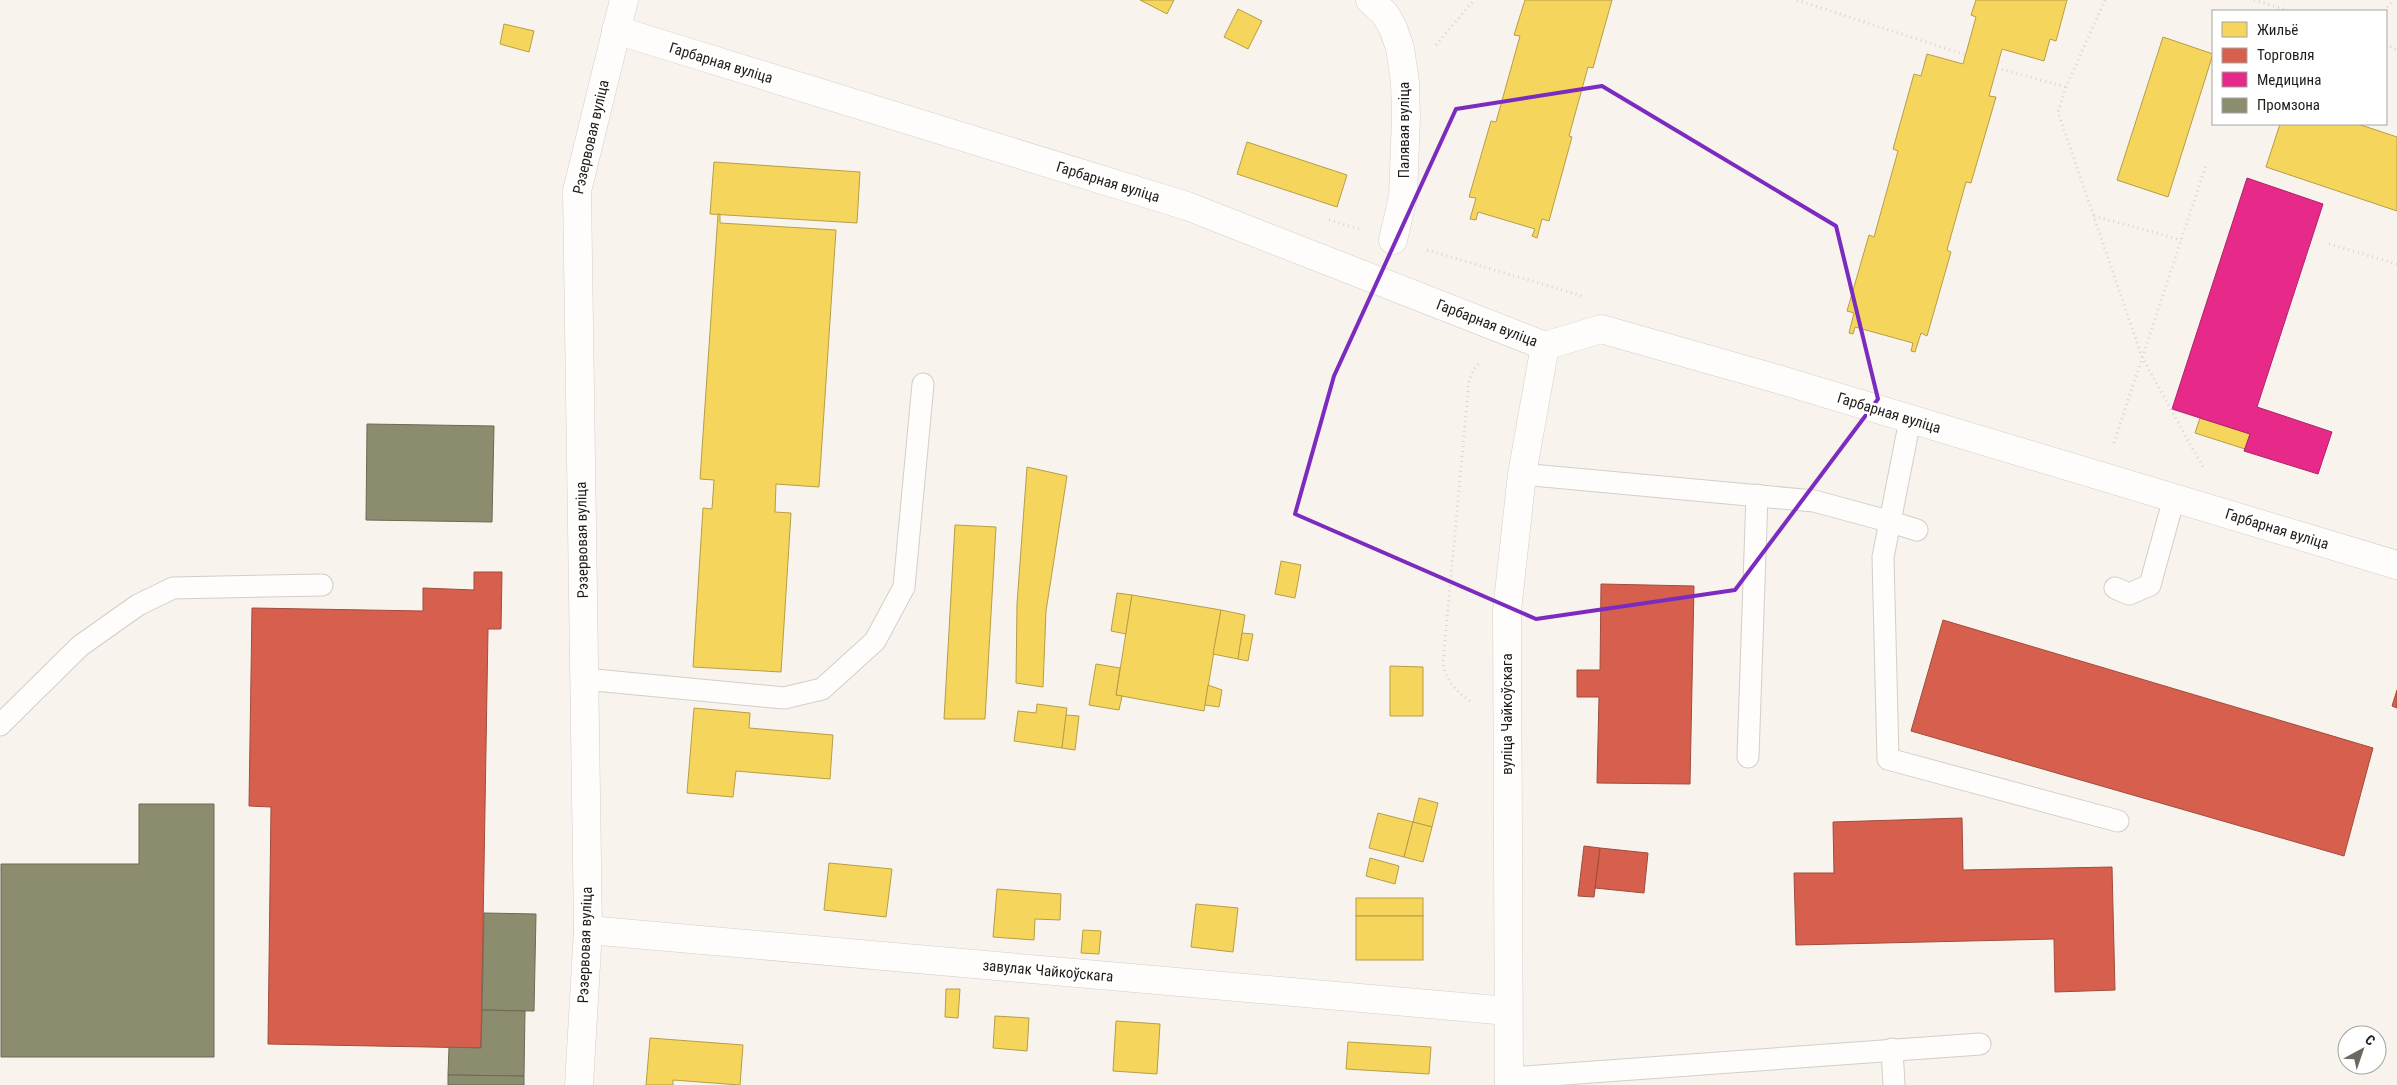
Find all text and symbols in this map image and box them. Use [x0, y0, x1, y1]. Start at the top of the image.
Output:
legend [2212, 10, 2387, 125]
text: Жильё [2257, 21, 2298, 39]
street label: Гарбарная вуліца [667, 39, 775, 87]
text: Торговля [2257, 46, 2314, 64]
text: Медицина [2257, 71, 2321, 89]
street label: Рэзервовая вуліца [569, 78, 613, 196]
street label: Палявая вуліца [1395, 82, 1413, 178]
text: Промзона [2257, 96, 2320, 114]
street label: Гарбарная вуліца [1054, 158, 1162, 206]
street label: Гарбарная вуліца [1434, 295, 1540, 351]
street label: Гарбарная вуліца [1835, 389, 1943, 437]
street label: Рэзервовая вуліца [572, 482, 592, 598]
street label: Гарбарная вуліца [2223, 505, 2331, 553]
street label: вуліца Чайкоўскага [1498, 653, 1516, 775]
street label: Рэзервовая вуліца [574, 886, 596, 1004]
street label: завулак Чайкоўскага [982, 956, 1114, 986]
north arrow [2337, 1025, 2387, 1075]
text: С [2362, 1031, 2379, 1049]

